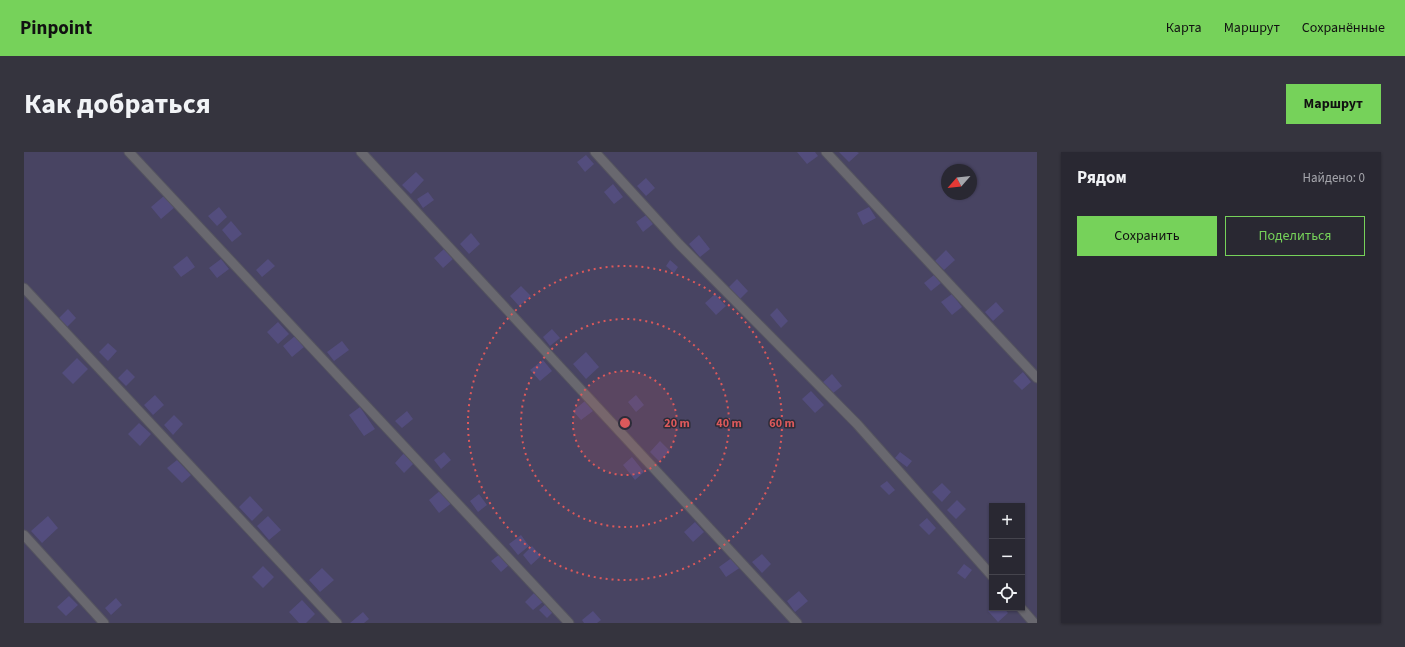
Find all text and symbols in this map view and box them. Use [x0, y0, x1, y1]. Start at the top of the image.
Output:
text: Pinpoint [20, 15, 92, 42]
text: Карта [1166, 18, 1202, 38]
text: Маршрут [1224, 18, 1280, 38]
text: Сохранённые [1302, 18, 1385, 38]
text: Как добраться [24, 84, 211, 124]
button: Маршрут [1286, 84, 1381, 124]
north arrow [941, 164, 977, 200]
text: Рядом [1077, 166, 1127, 190]
text: Найдено: 0 [1303, 169, 1365, 187]
button: Сохранить [1077, 216, 1217, 256]
button: Поделиться [1225, 216, 1365, 256]
text: 20 m [664, 415, 690, 432]
text: 40 m [716, 415, 742, 432]
text: 60 m [769, 415, 795, 432]
centre of rings [618, 416, 632, 430]
map controls [989, 503, 1025, 611]
button: + [989, 503, 1025, 539]
button: − [989, 539, 1025, 575]
button: locate [989, 575, 1025, 611]

